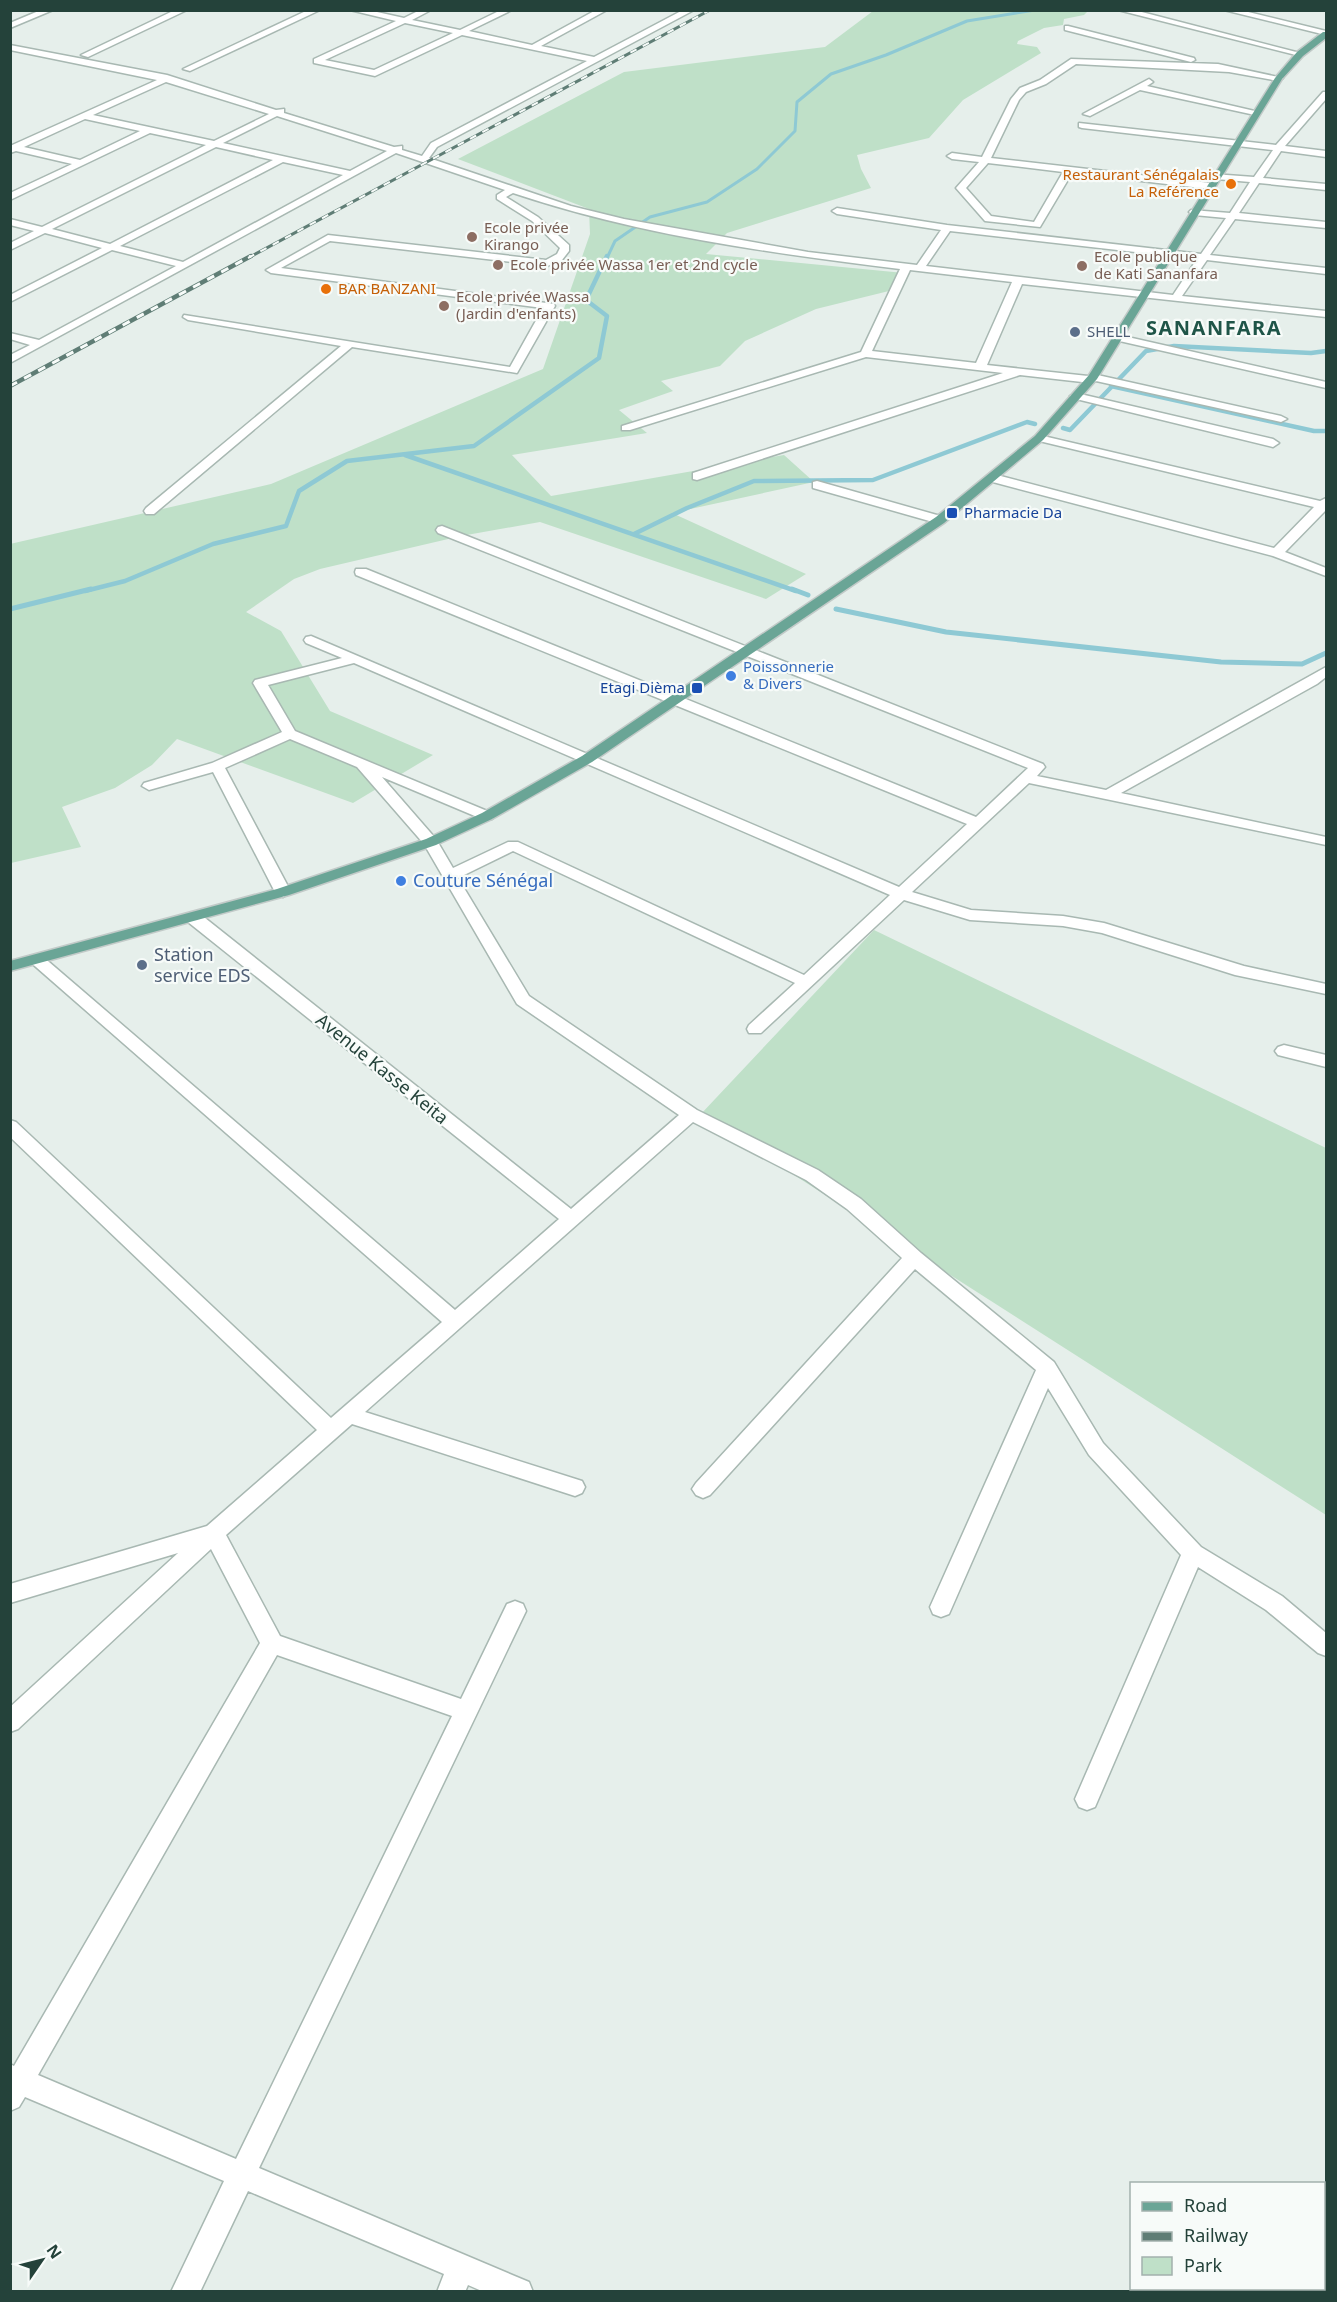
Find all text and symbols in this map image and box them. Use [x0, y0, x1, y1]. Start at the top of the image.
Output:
place label: Restaurant Sénégalais La Reférence [1063, 164, 1219, 201]
marker: Restaurant Sénégalais La Reférence [1224, 177, 1238, 191]
place label: Ecole privée Kirango [484, 217, 569, 254]
marker: Ecole privée Kirango [465, 230, 479, 244]
place label: Ecole publique de Kati Sananfara [1094, 246, 1218, 283]
place label: Ecole privée Wassa 1er et 2nd cycle [510, 254, 758, 274]
marker: Ecole privée Wassa 1er et 2nd cycle [491, 258, 505, 272]
marker: Ecole publique de Kati Sananfara [1075, 259, 1089, 273]
place label: BAR BANZANI [338, 278, 436, 298]
marker: BAR BANZANI [319, 282, 333, 296]
place label: Ecole privée Wassa (Jardin d'enfants) [456, 286, 589, 323]
marker: Ecole privée Wassa (Jardin d'enfants) [437, 299, 451, 313]
district label: SANANFARA [1146, 314, 1282, 341]
place label: SHELL [1087, 321, 1131, 341]
marker: SHELL [1068, 325, 1082, 339]
place label: Pharmacie Da [964, 502, 1062, 522]
marker: Pharmacie Da [945, 506, 959, 520]
place label: Poissonnerie & Divers [743, 656, 834, 693]
marker: Poissonnerie & Divers [724, 669, 738, 683]
place label: Etagi Dièma [600, 677, 685, 697]
marker: Etagi Dièma [690, 681, 704, 695]
place label: Couture Sénégal [413, 868, 553, 892]
marker: Couture Sénégal [394, 874, 408, 888]
place label: Station service EDS [154, 942, 251, 987]
marker: Station service EDS [135, 958, 149, 972]
street label: Avenue Kasse Keita [311, 1007, 454, 1129]
legend [1130, 2182, 1325, 2290]
text: Road [1184, 2193, 1227, 2217]
text: Railway [1184, 2223, 1249, 2247]
north arrow [12, 2230, 72, 2290]
text: N [42, 2240, 67, 2263]
text: Park [1184, 2253, 1222, 2277]

